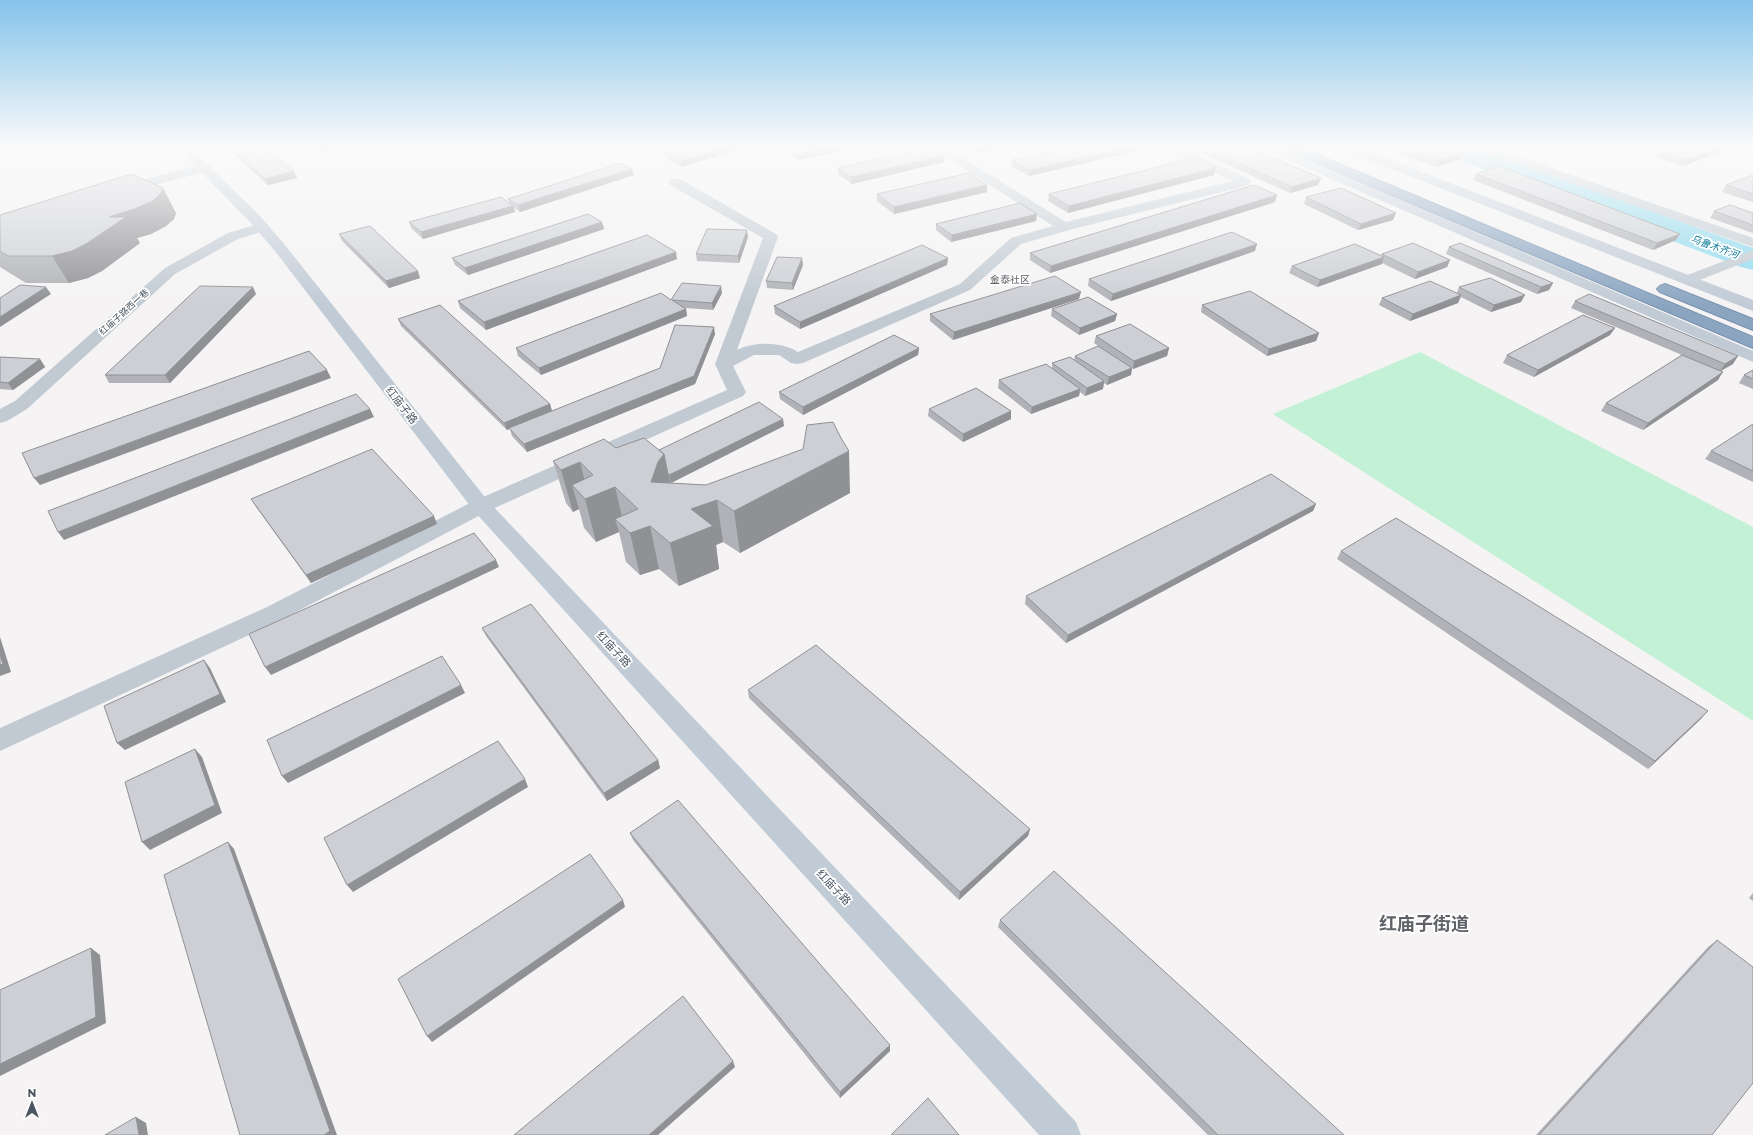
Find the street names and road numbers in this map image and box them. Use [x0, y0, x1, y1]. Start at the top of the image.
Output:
street label: 红庙子路西一巷 [97, 286, 151, 337]
street label: 红庙子路 [383, 383, 421, 427]
street label: 红庙子路 [594, 628, 634, 670]
street label: 红庙子路 [814, 866, 854, 908]

